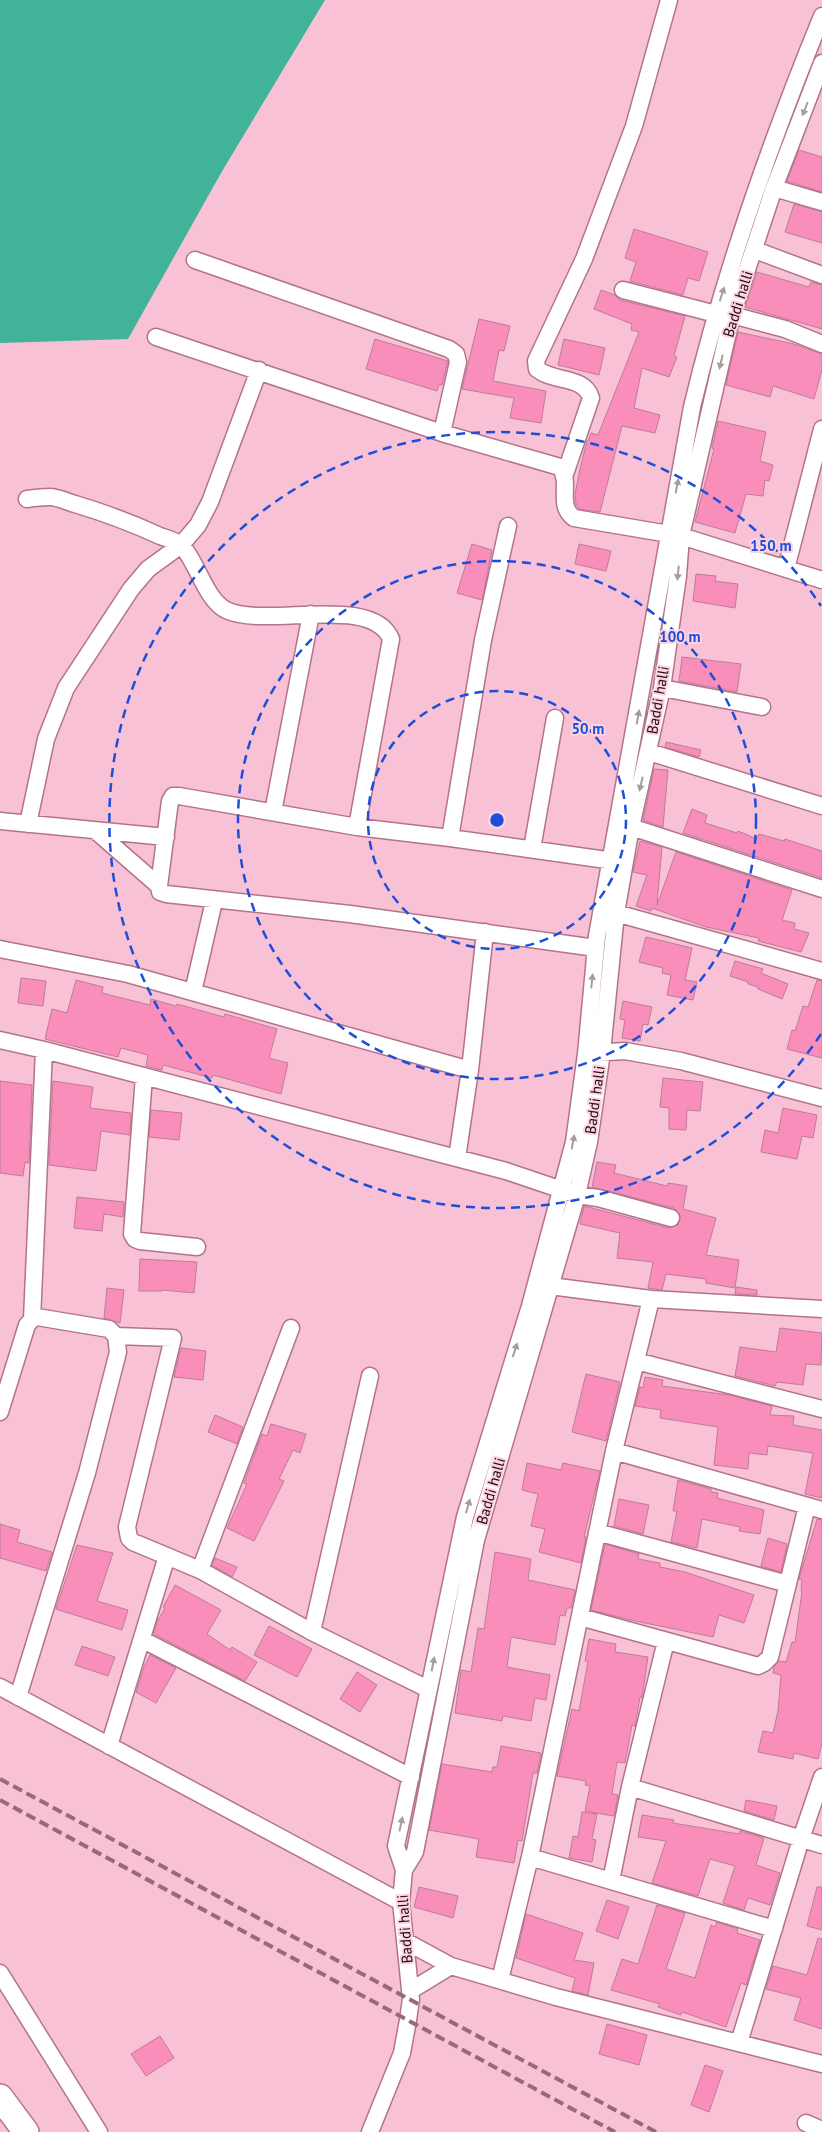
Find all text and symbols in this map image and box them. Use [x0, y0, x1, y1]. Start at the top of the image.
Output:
one-way arrow [800, 101, 808, 116]
street label: Baddi halli [718, 268, 757, 340]
one-way arrow [719, 287, 727, 302]
one-way arrow [717, 355, 725, 370]
one-way arrow [673, 478, 681, 494]
text: 150 m [750, 536, 792, 555]
one-way arrow [674, 565, 682, 581]
text: 100 m [659, 627, 701, 646]
street label: Baddi halli [642, 664, 673, 735]
one-way arrow [634, 709, 642, 725]
text: 50 m [572, 719, 604, 738]
one-way arrow [637, 777, 645, 792]
centre of rings [488, 811, 506, 829]
one-way arrow [588, 972, 596, 988]
street label: Baddi halli [580, 1065, 609, 1135]
one-way arrow [570, 1134, 578, 1150]
one-way arrow [512, 1343, 519, 1358]
street label: Baddi halli [472, 1455, 509, 1527]
one-way arrow [465, 1498, 473, 1513]
one-way arrow [429, 1657, 437, 1672]
one-way arrow [397, 1815, 405, 1831]
street label: Baddi halli [393, 1894, 416, 1964]

